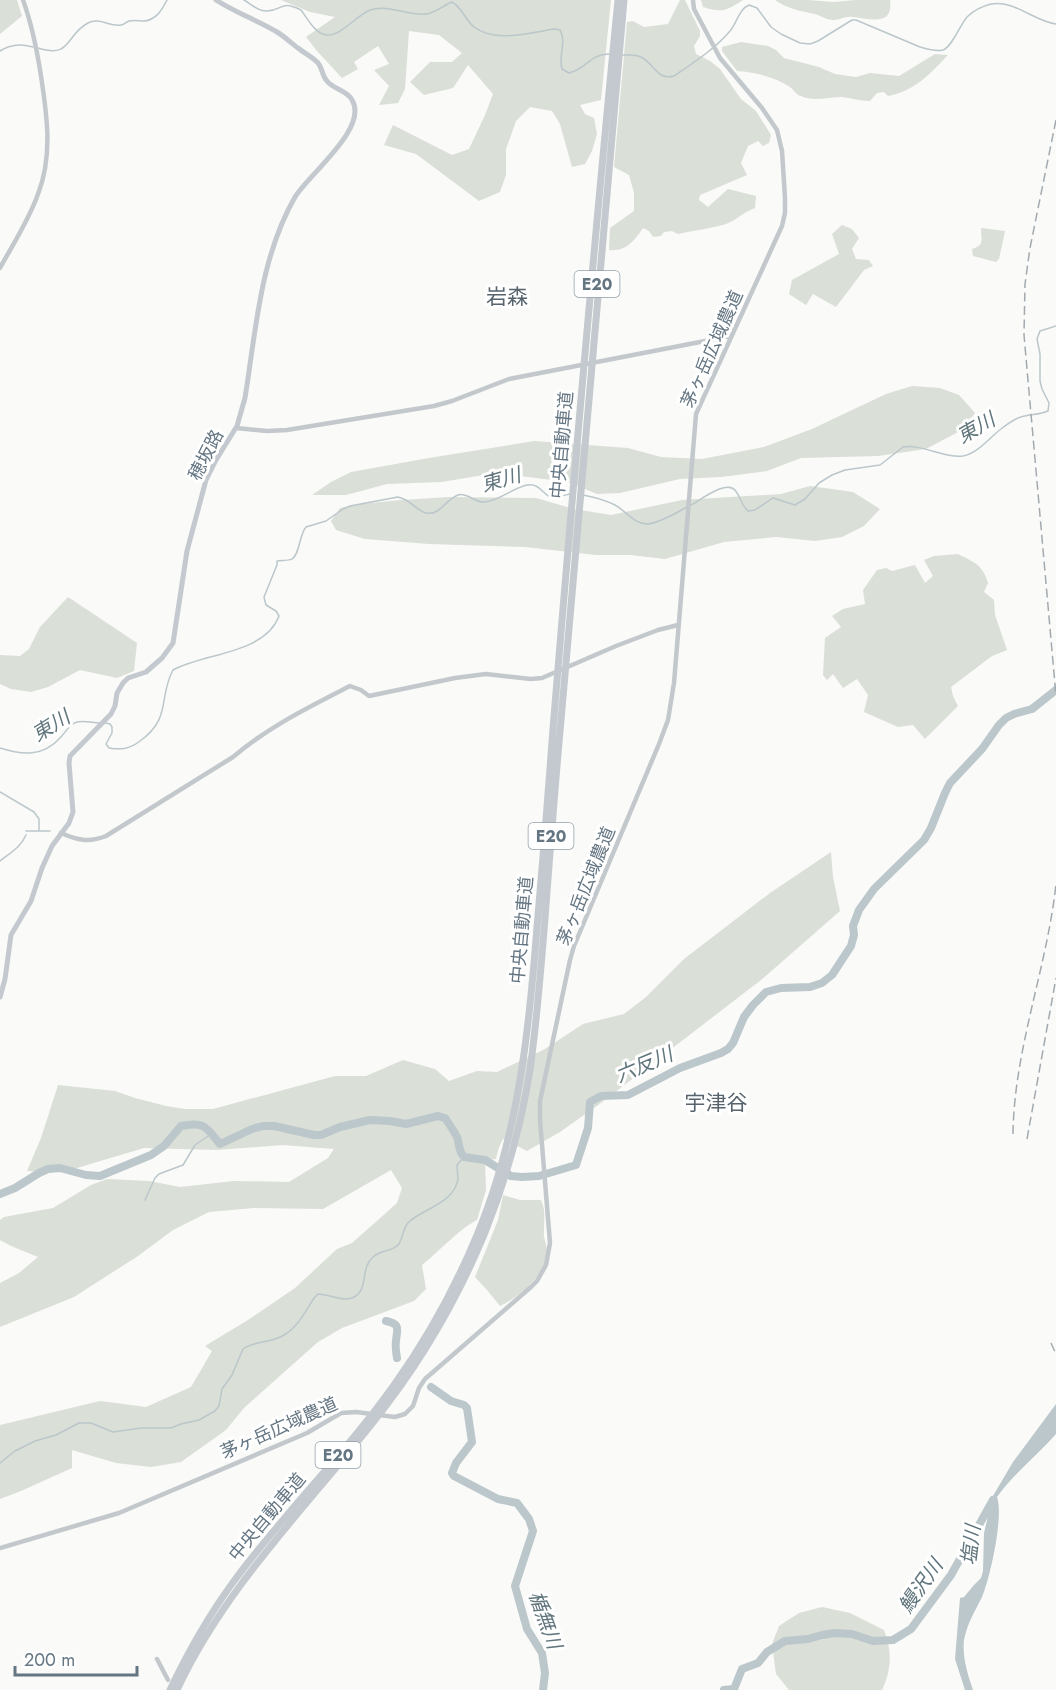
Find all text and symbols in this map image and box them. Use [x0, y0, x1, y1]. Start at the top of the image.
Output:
road number: E20 [574, 271, 620, 297]
district label: 岩森 [486, 282, 528, 312]
street label: 茅ヶ岳広域農道 [674, 286, 750, 412]
street label: 中央自動車道 [544, 390, 580, 500]
water label: 東川 [951, 404, 1002, 451]
street label: 穂坂路 [182, 425, 230, 485]
water label: 東川 [478, 460, 526, 499]
water label: 東川 [26, 702, 77, 749]
road number: E20 [528, 823, 574, 849]
street label: 茅ヶ岳広域農道 [550, 823, 622, 949]
street label: 中央自動車道 [504, 875, 540, 985]
water label: 六反川 [611, 1039, 679, 1090]
district label: 宇津谷 [685, 1088, 748, 1118]
street label: 茅ヶ岳広域農道 [216, 1390, 342, 1466]
road number: E20 [316, 1442, 360, 1468]
street label: 中央自動車道 [222, 1467, 312, 1567]
water label: 塩川 [954, 1521, 988, 1567]
water label: 鰻沢川 [892, 1551, 951, 1619]
water label: 楯無川 [521, 1587, 570, 1655]
scale bar [15, 1639, 136, 1677]
text: 200 m [24, 1647, 75, 1673]

